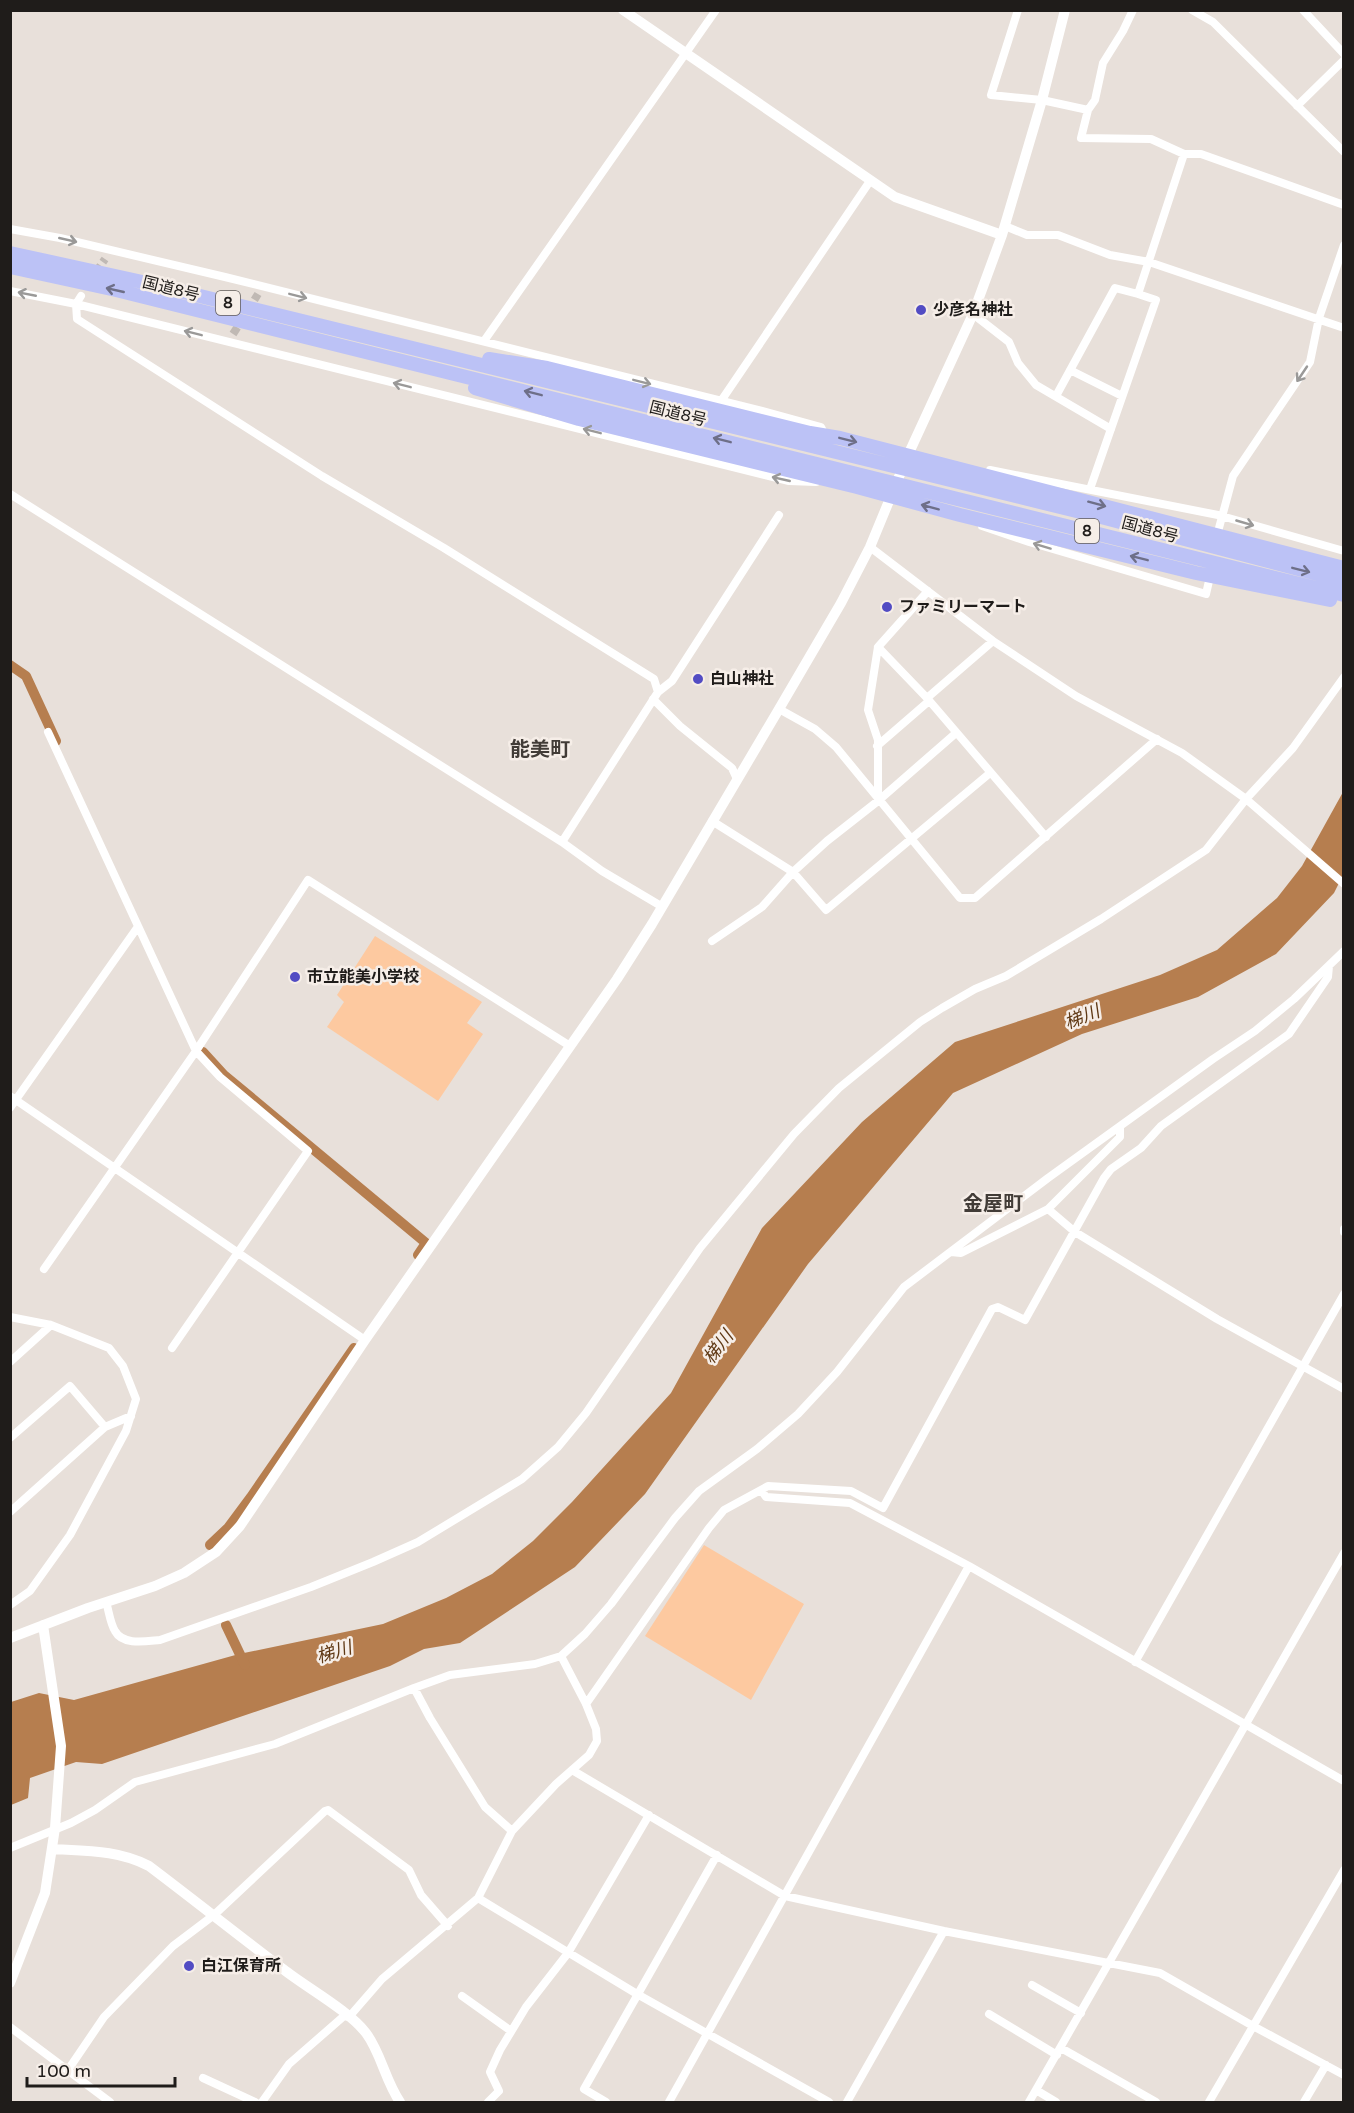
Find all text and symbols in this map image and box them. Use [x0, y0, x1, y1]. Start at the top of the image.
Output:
one-way arrow [58, 235, 77, 247]
street label: 国道8号 [140, 272, 202, 306]
one-way arrow [106, 284, 125, 296]
one-way arrow [18, 288, 37, 300]
one-way arrow [288, 290, 307, 302]
road number: 8 [216, 291, 240, 315]
place label: 少彦名神社 [933, 300, 1013, 320]
marker: 少彦名神社 [914, 303, 928, 317]
one-way arrow [183, 326, 202, 338]
one-way arrow [1296, 365, 1308, 381]
one-way arrow [632, 376, 651, 388]
one-way arrow [393, 378, 412, 390]
one-way arrow [524, 387, 543, 399]
street label: 国道8号 [647, 397, 709, 431]
one-way arrow [582, 425, 601, 437]
one-way arrow [713, 434, 732, 446]
one-way arrow [838, 434, 857, 446]
one-way arrow [772, 472, 791, 484]
one-way arrow [1087, 499, 1106, 511]
one-way arrow [921, 500, 940, 512]
street label: 国道8号 [1119, 513, 1181, 547]
one-way arrow [1235, 518, 1254, 529]
road number: 8 [1075, 519, 1099, 543]
one-way arrow [1033, 540, 1052, 551]
one-way arrow [1130, 552, 1149, 564]
one-way arrow [1292, 564, 1311, 576]
place label: ファミリーマート [899, 597, 1027, 617]
marker: ファミリーマート [880, 600, 894, 614]
place label: 白山神社 [710, 669, 774, 689]
marker: 白山神社 [691, 672, 705, 686]
district label: 能美町 [510, 738, 570, 762]
place label: 市立能美小学校 [307, 967, 419, 987]
marker: 市立能美小学校 [288, 970, 302, 984]
water label: 梯川 [1061, 999, 1105, 1034]
district label: 金屋町 [963, 1192, 1023, 1216]
water label: 梯川 [698, 1324, 739, 1368]
water label: 梯川 [314, 1636, 356, 1668]
place label: 白江保育所 [201, 1956, 281, 1976]
marker: 白江保育所 [182, 1959, 196, 1973]
scale bar [27, 2050, 176, 2088]
text: 100 m [36, 2060, 91, 2082]

